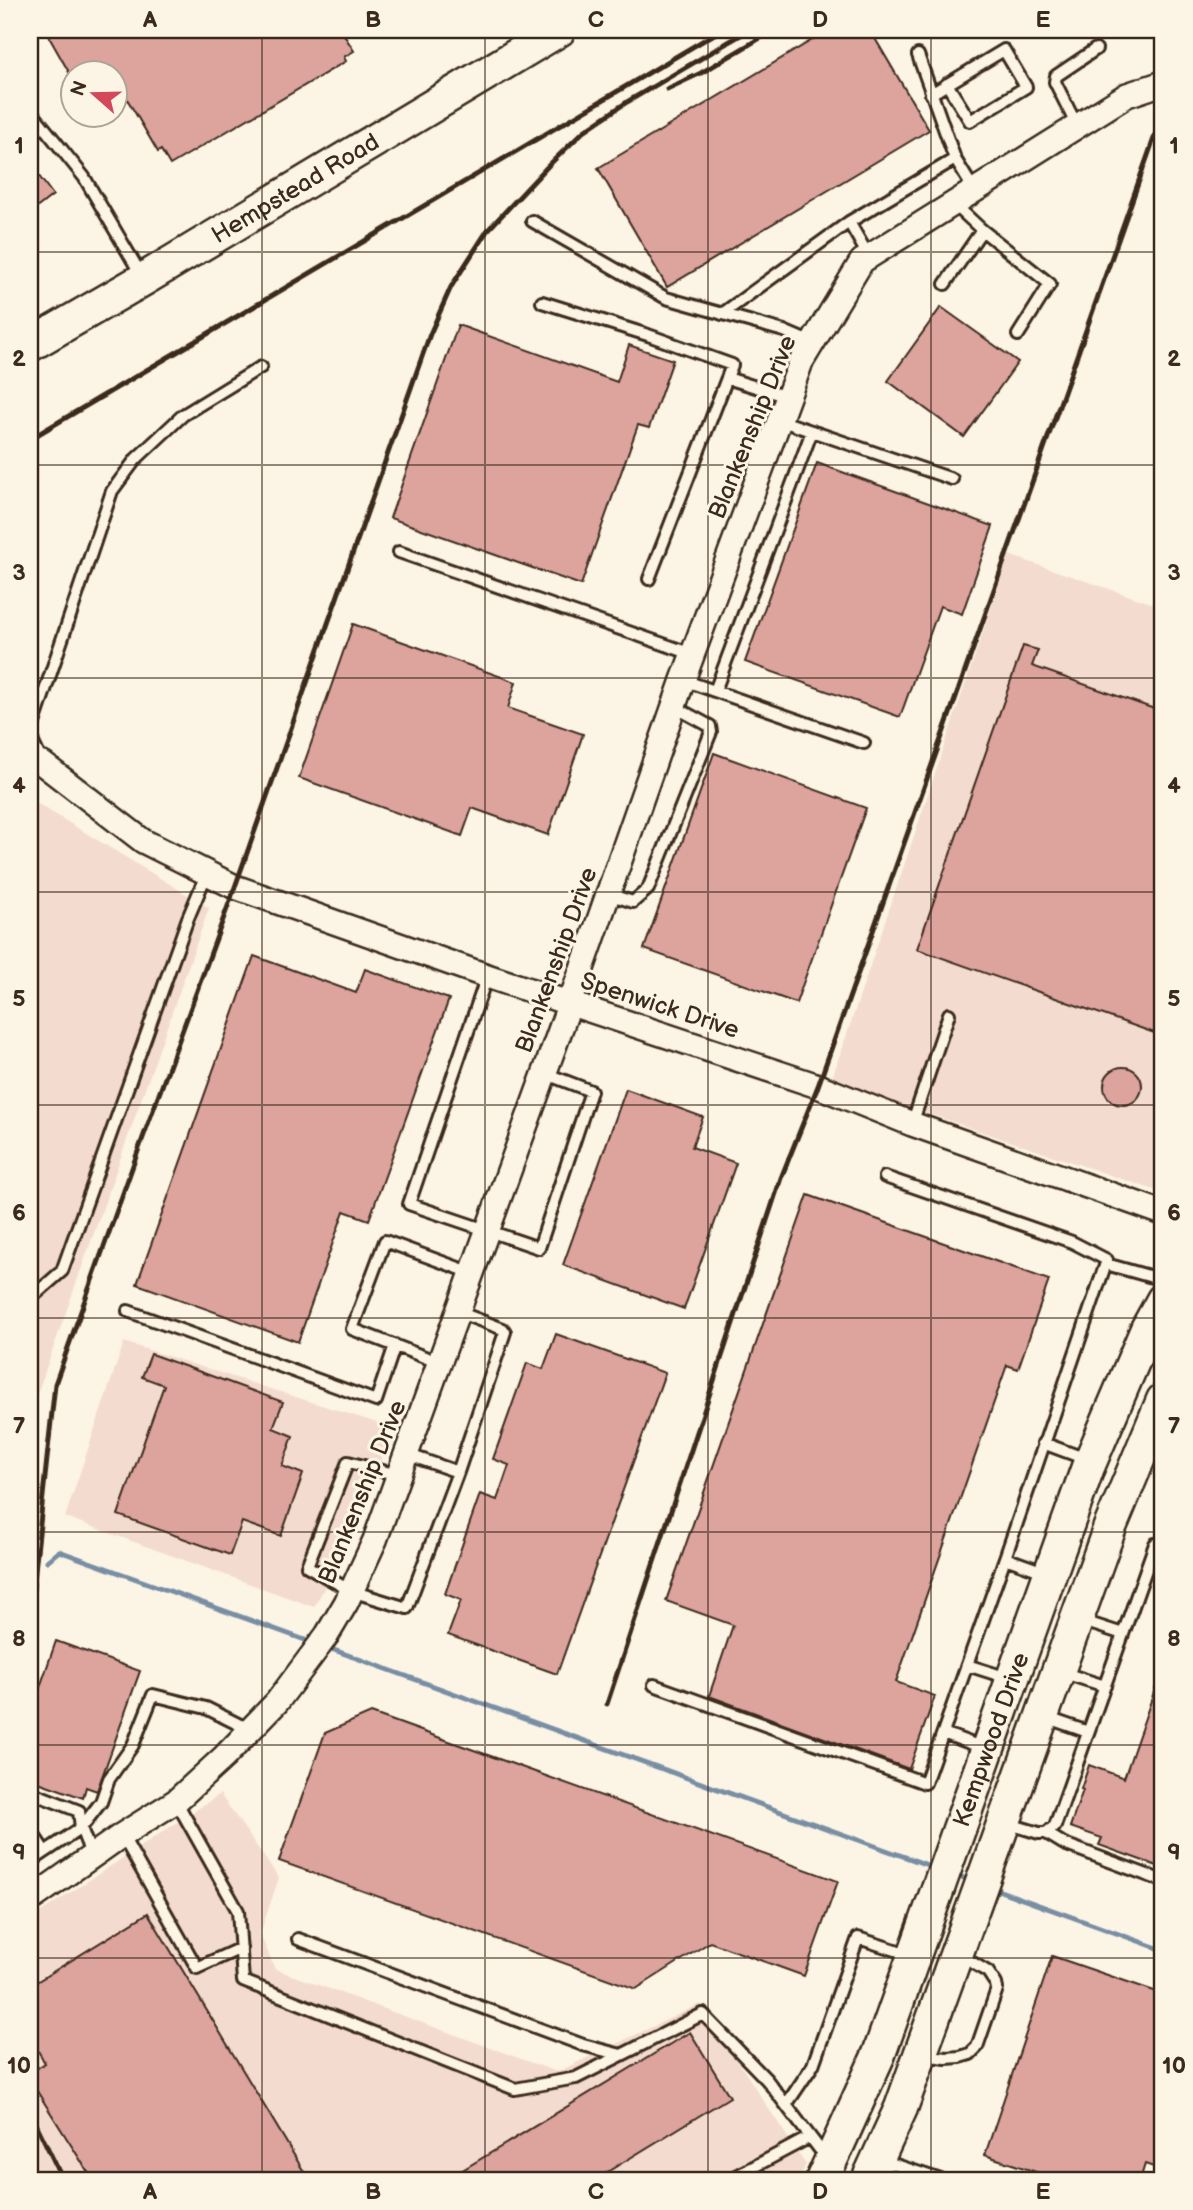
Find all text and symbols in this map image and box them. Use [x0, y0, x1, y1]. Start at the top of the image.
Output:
text: A [142, 6, 158, 34]
text: B [365, 6, 381, 34]
text: C [588, 6, 604, 34]
text: D [812, 6, 828, 34]
text: E [1036, 6, 1051, 34]
north arrow [60, 60, 130, 130]
text: N [66, 78, 93, 99]
street label: Hempstead Road [206, 127, 384, 250]
text: 1 [14, 132, 24, 160]
text: 1 [1169, 132, 1179, 160]
street label: Blankenship Drive [702, 331, 803, 523]
text: 2 [12, 345, 26, 373]
text: 2 [1167, 345, 1181, 373]
text: 3 [12, 559, 26, 587]
text: 3 [1167, 559, 1181, 587]
text: 4 [12, 772, 26, 800]
text: 4 [1167, 772, 1181, 800]
street label: Blankenship Drive [509, 863, 604, 1057]
street label: Spenwick Drive [577, 966, 743, 1045]
text: 5 [12, 985, 26, 1013]
text: 5 [1167, 985, 1181, 1013]
text: 6 [12, 1199, 26, 1227]
text: 6 [1167, 1199, 1181, 1227]
street label: Blankenship Drive [312, 1396, 413, 1588]
text: 7 [13, 1412, 26, 1440]
text: 7 [1168, 1412, 1181, 1440]
text: 8 [12, 1625, 26, 1653]
text: 8 [1167, 1625, 1181, 1653]
street label: Kempwood Drive [947, 1649, 1036, 1831]
text: 9 [12, 1839, 26, 1867]
text: 9 [1167, 1839, 1181, 1867]
text: 10 [7, 2052, 31, 2080]
text: 10 [1162, 2052, 1186, 2080]
text: A [142, 2178, 158, 2206]
text: B [365, 2178, 381, 2206]
text: C [588, 2178, 604, 2206]
text: D [812, 2178, 828, 2206]
text: E [1036, 2178, 1051, 2206]

